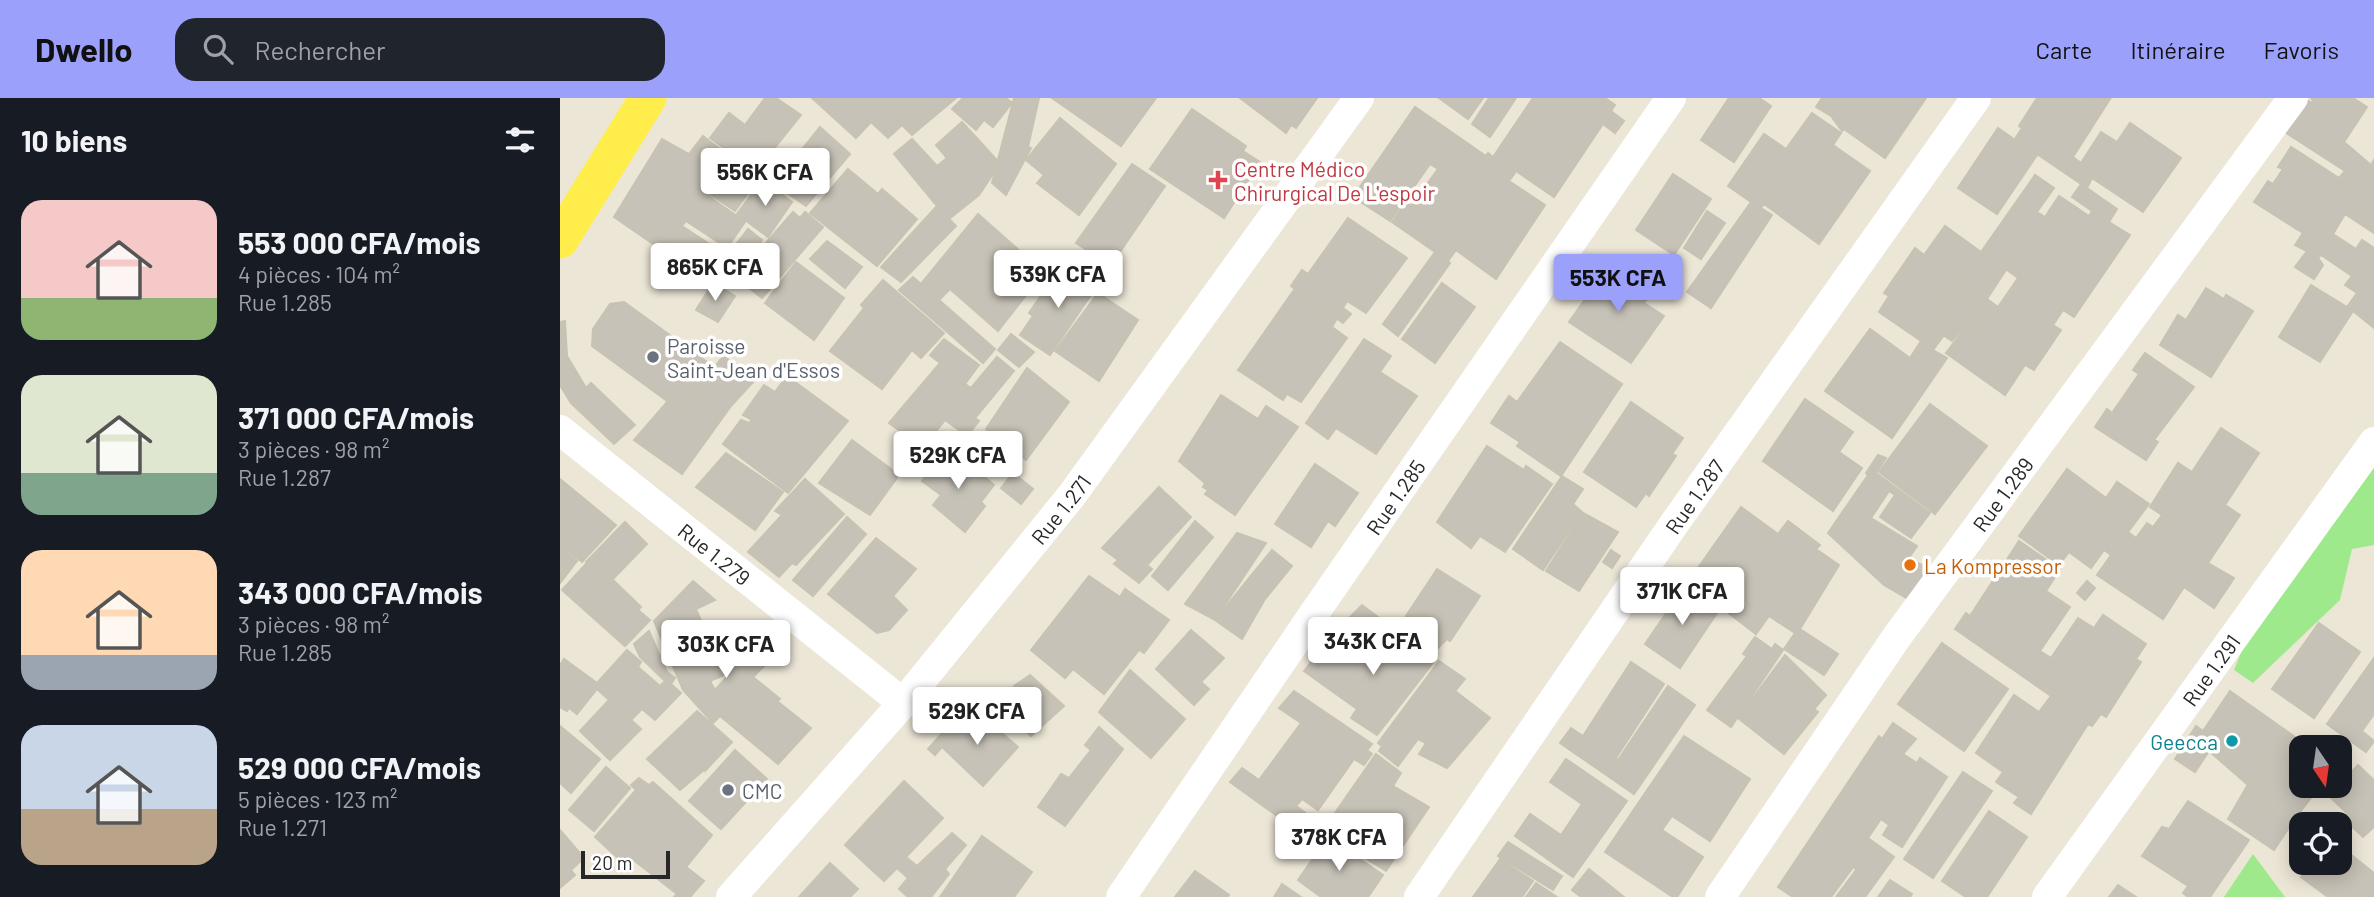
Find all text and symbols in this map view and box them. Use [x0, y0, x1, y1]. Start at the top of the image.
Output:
search box [175, 18, 665, 81]
text: Dwello [35, 29, 133, 69]
icon: search [199, 30, 237, 68]
text: Rechercher [255, 34, 385, 65]
text: Carte [2036, 35, 2092, 64]
text: Itinéraire [2130, 35, 2226, 64]
text: Favoris [2264, 35, 2339, 64]
icon: filters [501, 121, 539, 159]
text: 10 biens [21, 122, 127, 158]
pin: 556K CFA [693, 148, 837, 208]
place label: Centre Médico Chirurgical De L'espoir [1234, 156, 1435, 205]
text: 556K CFA [717, 157, 813, 185]
marker: Centre Médico Chirurgical De L'espoir [1208, 170, 1228, 190]
text: 553 000 CFA/mois [238, 224, 481, 260]
icon: home [77, 228, 161, 312]
pin: 865K CFA [643, 244, 787, 303]
pin: 539K CFA [986, 250, 1130, 310]
text: 865K CFA [667, 252, 763, 280]
pin: 553K CFA [1546, 254, 1690, 314]
text: 539K CFA [1010, 259, 1106, 287]
text: 4 pièces · 104 m² [238, 260, 400, 288]
text: 553K CFA [1570, 263, 1666, 291]
text: Rue 1.285 [238, 288, 332, 316]
place label: Paroisse Saint-Jean d'Essos [667, 333, 840, 382]
marker: Paroisse Saint-Jean d'Essos [645, 349, 661, 365]
text: 371 000 CFA/mois [238, 399, 474, 435]
icon: home [77, 403, 161, 487]
pin: 529K CFA [886, 432, 1030, 491]
text: 3 pièces · 98 m² [238, 435, 389, 463]
text: 529K CFA [910, 440, 1007, 468]
street label: Rue 1.289 [1966, 452, 2037, 536]
street label: Rue 1.285 [1360, 454, 1430, 539]
street label: Rue 1.287 [1659, 454, 1729, 538]
text: Rue 1.287 [238, 463, 331, 491]
street label: Rue 1.271 [1025, 470, 1095, 549]
street label: Rue 1.279 [674, 517, 756, 590]
place label: La Kompressor [1924, 553, 2062, 578]
marker: La Kompressor [1902, 557, 1918, 573]
pin: 371K CFA [1610, 568, 1754, 627]
text: 343 000 CFA/mois [238, 574, 483, 610]
text: 371K CFA [1636, 576, 1728, 604]
icon: home [77, 578, 161, 662]
text: 3 pièces · 98 m² [238, 610, 389, 638]
pin: 343K CFA [1301, 618, 1445, 677]
pin: 303K CFA [654, 620, 798, 680]
text: 343K CFA [1324, 626, 1422, 654]
text: 303K CFA [677, 629, 775, 657]
street label: Rue 1.291 [2176, 629, 2244, 710]
text: Rue 1.285 [238, 638, 332, 666]
pin: 529K CFA [905, 688, 1049, 747]
text: 529K CFA [929, 696, 1026, 724]
place label: Geecca [2150, 729, 2218, 754]
marker: Geecca [2224, 733, 2240, 749]
north arrow [2289, 735, 2352, 798]
map controls [2289, 735, 2352, 875]
text: 529 000 CFA/mois [238, 749, 481, 785]
icon: home [77, 753, 161, 837]
place label: CMC [742, 778, 783, 803]
marker: CMC [720, 782, 736, 798]
text: 5 pièces · 123 m² [238, 785, 397, 813]
button: locate [2289, 812, 2352, 875]
text: Rue 1.271 [238, 813, 327, 841]
pin: 378K CFA [1267, 814, 1411, 873]
text: 378K CFA [1291, 822, 1387, 850]
scale bar [581, 848, 670, 880]
text: 20 m [592, 851, 632, 874]

